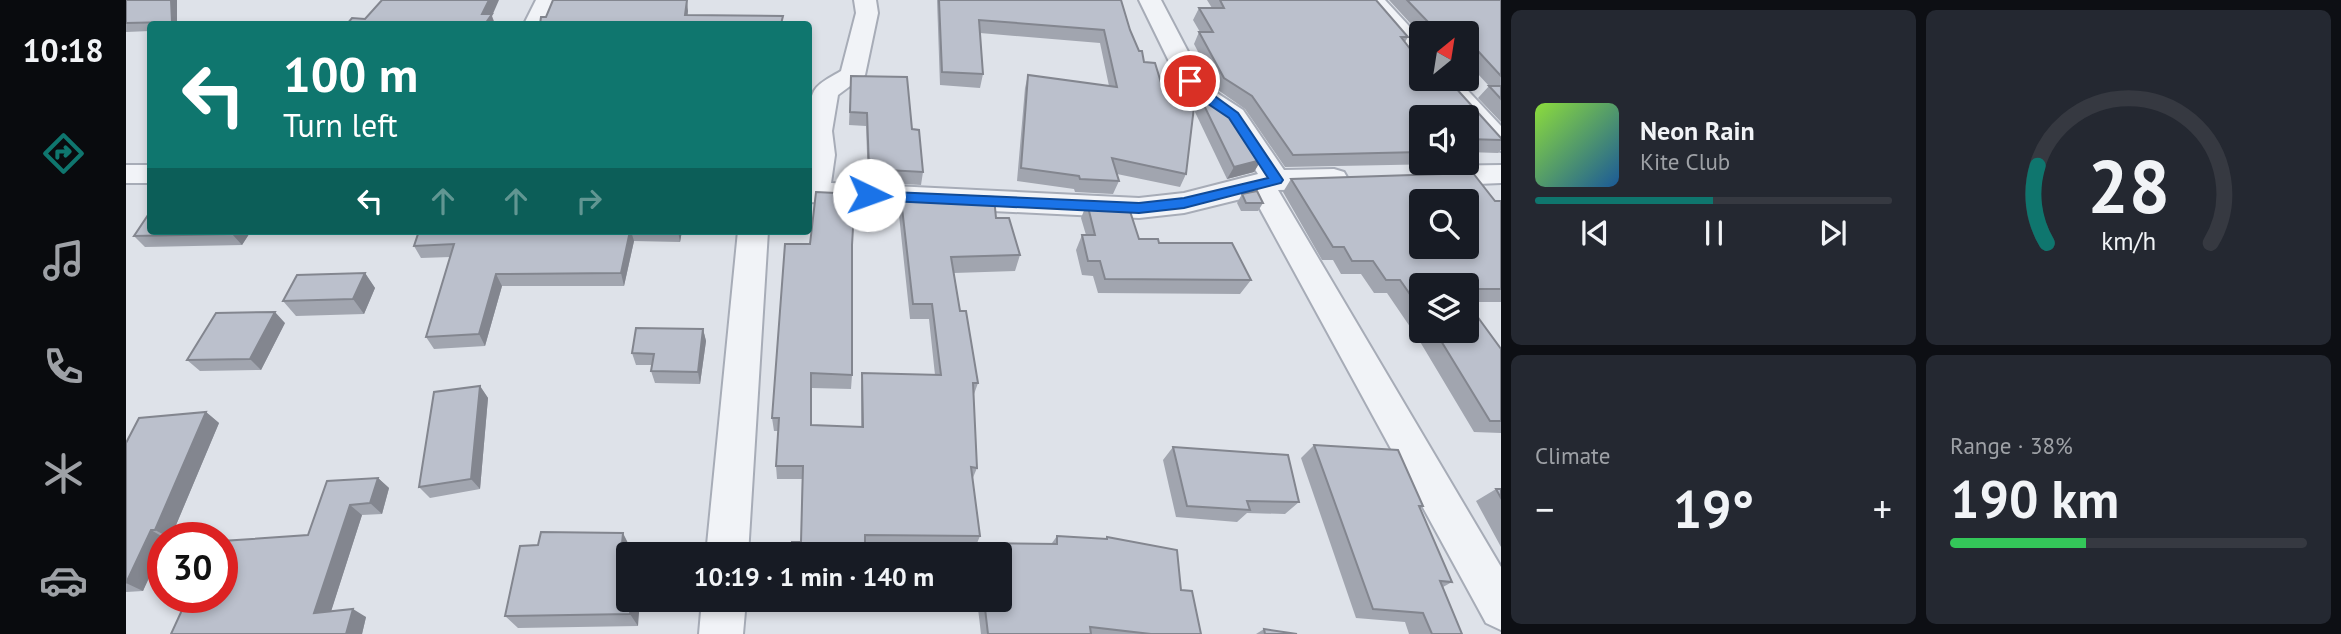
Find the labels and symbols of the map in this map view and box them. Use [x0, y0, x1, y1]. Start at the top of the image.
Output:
north arrow [1409, 21, 1479, 91]
pin [1160, 51, 1220, 111]
position arrow [832, 158, 906, 232]
speed limit sign: 30 [147, 522, 238, 613]

